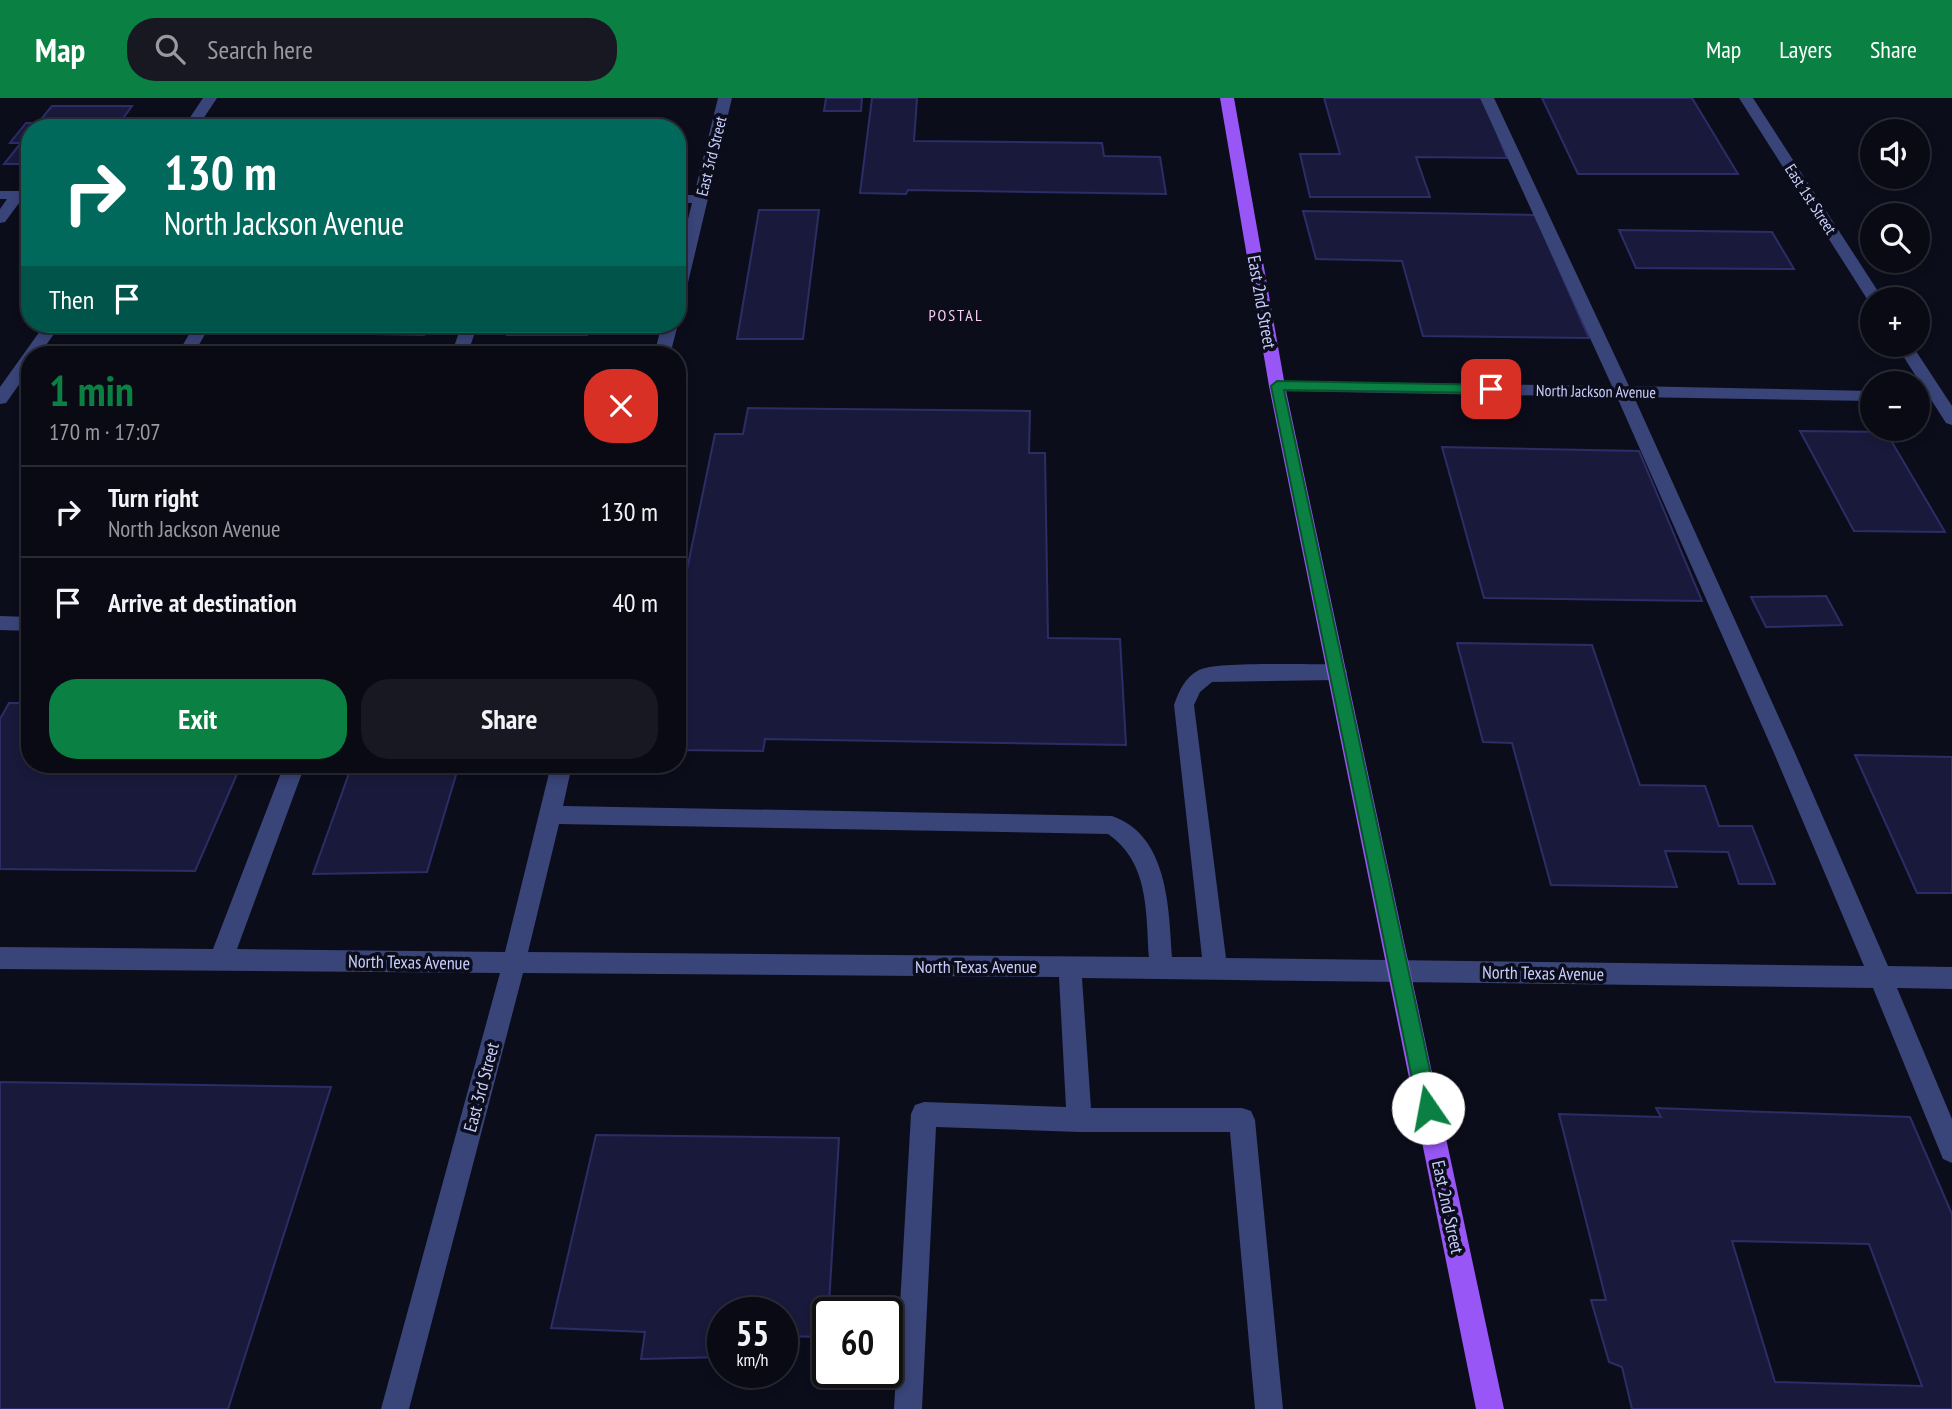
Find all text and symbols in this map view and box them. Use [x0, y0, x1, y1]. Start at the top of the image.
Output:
search box [127, 18, 617, 81]
text: Map [35, 28, 85, 71]
icon: search [151, 30, 189, 68]
text: Search here [207, 33, 313, 66]
text: Map [1706, 34, 1741, 65]
text: Layers [1779, 34, 1832, 65]
text: Share [1870, 34, 1917, 65]
street label: East 3rd Street [691, 113, 731, 198]
map controls [1860, 119, 1930, 441]
button: sound [1860, 119, 1930, 189]
text: 130 m [164, 140, 277, 204]
icon: right [49, 147, 140, 238]
street label: East 1st Street [1781, 160, 1841, 238]
text: North Jackson Avenue [164, 202, 404, 244]
button: search [1860, 203, 1930, 273]
street label: East 2nd Street [1242, 253, 1282, 351]
icon: arrive [108, 280, 146, 318]
text: Then [49, 283, 94, 316]
button: + [1860, 287, 1930, 357]
district label: POSTAL [928, 305, 984, 325]
pin [1461, 359, 1521, 419]
text: 1 min [49, 363, 134, 418]
button: close [584, 369, 658, 443]
icon: arrive [1472, 370, 1510, 408]
button: − [1860, 371, 1930, 441]
street label: North Jackson Avenue [1536, 380, 1656, 402]
text: 170 m · 17:07 [49, 417, 161, 446]
text: Turn right [108, 481, 199, 514]
icon: right [49, 493, 87, 531]
text: 130 m [600, 495, 658, 528]
text: North Jackson Avenue [108, 514, 281, 543]
icon: arrive [49, 584, 87, 622]
text: Arrive at destination [108, 586, 297, 619]
text: 40 m [612, 586, 658, 619]
button: Exit [49, 679, 347, 759]
button: Share [361, 679, 658, 759]
street label: North Texas Avenue [348, 949, 470, 975]
street label: North Texas Avenue [915, 955, 1037, 978]
street label: North Texas Avenue [1482, 960, 1604, 986]
street label: East 3rd Street [458, 1040, 504, 1134]
position arrow [1391, 1071, 1465, 1145]
street label: East 2nd Street [1427, 1158, 1469, 1256]
speed limit sign: 60 [812, 1297, 903, 1388]
text: 55 [736, 1310, 769, 1356]
text: km/h [737, 1348, 768, 1371]

